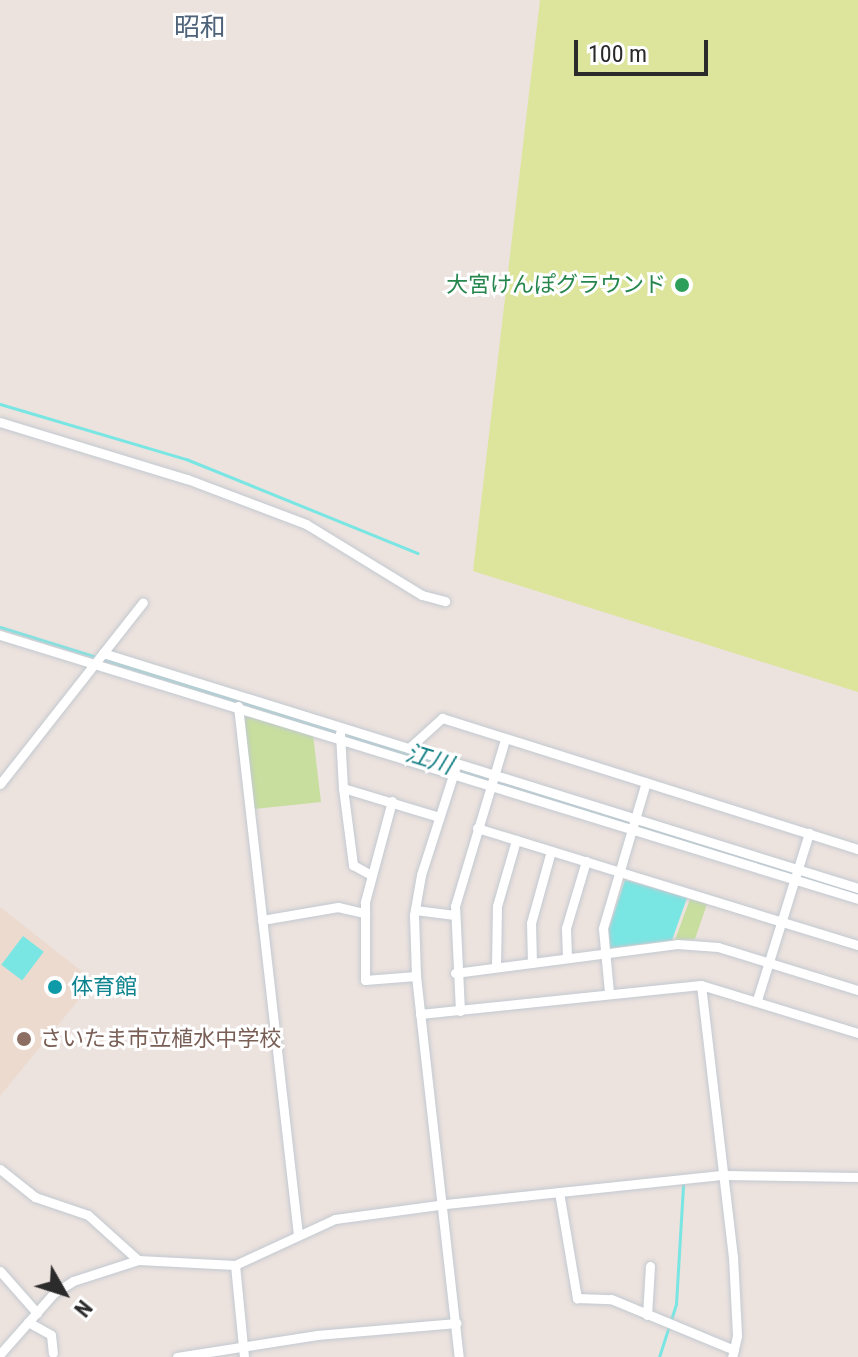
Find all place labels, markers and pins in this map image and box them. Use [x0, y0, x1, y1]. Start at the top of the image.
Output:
place label: 大宮けんぽグラウンド [446, 272, 666, 298]
marker: 大宮けんぽグラウンド [673, 276, 691, 294]
place label: 体育館 [71, 974, 137, 1000]
marker: 体育館 [46, 978, 64, 996]
place label: さいたま市立植水中学校 [40, 1026, 282, 1052]
marker: さいたま市立植水中学校 [15, 1030, 33, 1048]

